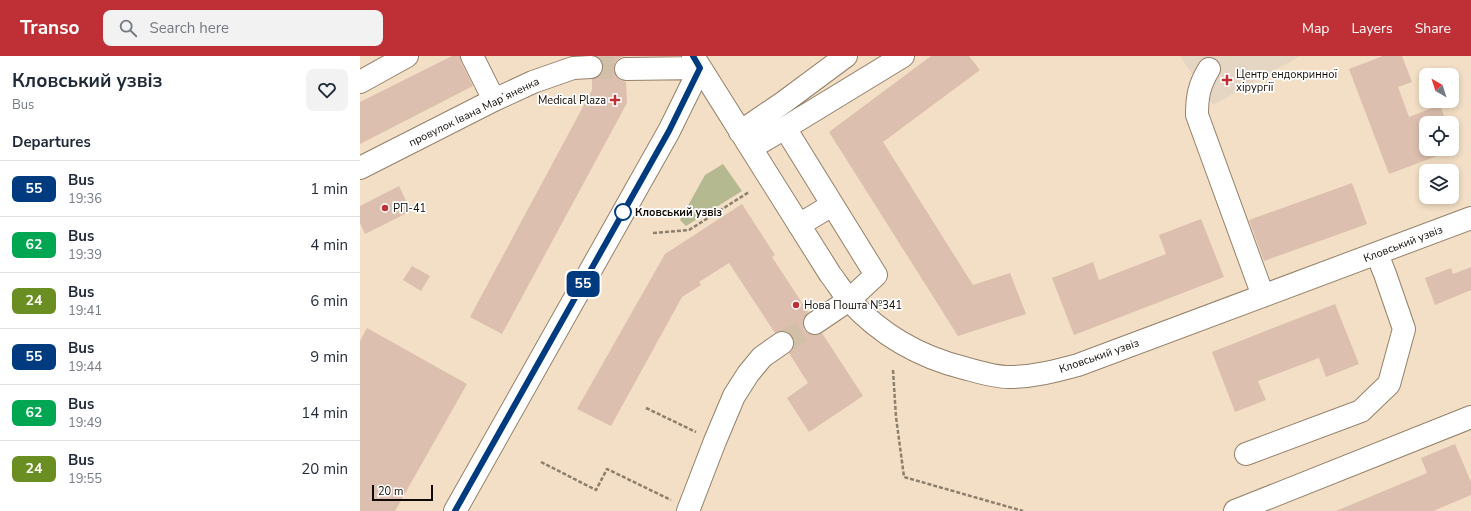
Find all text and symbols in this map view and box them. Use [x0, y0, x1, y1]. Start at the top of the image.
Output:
search box [103, 10, 383, 46]
text: Transo [20, 15, 79, 41]
icon: search [117, 17, 139, 39]
text: Search here [149, 18, 229, 38]
text: Map [1302, 19, 1329, 38]
text: Layers [1351, 19, 1393, 38]
text: Share [1415, 19, 1451, 38]
place label: Центр ендокринної хірургії [1236, 67, 1337, 95]
text: Кловський узвіз [12, 68, 162, 94]
north arrow [1419, 68, 1459, 108]
map controls [1419, 68, 1459, 204]
button: heart [306, 69, 348, 111]
street label: провулок Івана Марʼяненка [406, 74, 542, 150]
marker: Центр ендокринної хірургії [1221, 74, 1233, 86]
place label: Medical Plaza [538, 93, 606, 108]
marker: Medical Plaza [609, 94, 621, 106]
text: Bus [12, 96, 34, 114]
button: locate [1419, 116, 1459, 156]
text: Departures [12, 132, 91, 152]
button: layers [1419, 164, 1459, 204]
text: Bus [68, 170, 94, 190]
text: 55 [26, 179, 42, 198]
text: 1 min [310, 179, 348, 199]
text: 19:36 [68, 190, 102, 208]
place label: РП-41 [393, 201, 426, 216]
marker: РП-41 [380, 203, 390, 213]
marker: Кловський узвіз [614, 203, 632, 221]
place label: Кловський узвіз [635, 205, 722, 220]
street label: Кловський узвіз [1361, 222, 1445, 266]
text: Bus [68, 226, 94, 246]
text: 62 [26, 235, 42, 254]
text: 4 min [310, 235, 348, 255]
text: 19:39 [68, 246, 102, 264]
line badge: 55 [565, 271, 601, 297]
text: 55 [575, 274, 591, 293]
text: Bus [68, 282, 94, 302]
text: 24 [26, 291, 42, 310]
text: 6 min [310, 291, 348, 311]
place label: Нова Пошта №341 [804, 298, 902, 313]
marker: Нова Пошта №341 [791, 300, 801, 310]
text: 19:41 [68, 302, 102, 320]
street label: Кловський узвіз [1057, 335, 1141, 377]
text: Bus [68, 338, 94, 358]
text: 55 [26, 347, 42, 366]
text: 9 min [310, 347, 348, 367]
text: 19:44 [68, 358, 102, 376]
text: Bus [68, 394, 94, 414]
text: 62 [26, 403, 42, 422]
text: 14 min [301, 403, 348, 423]
text: 19:49 [68, 414, 102, 432]
text: Bus [68, 450, 94, 470]
text: 24 [26, 459, 42, 478]
text: 20 min [301, 459, 348, 479]
text: 19:55 [68, 470, 102, 488]
scale bar [372, 483, 433, 502]
text: 20 m [378, 484, 403, 499]

